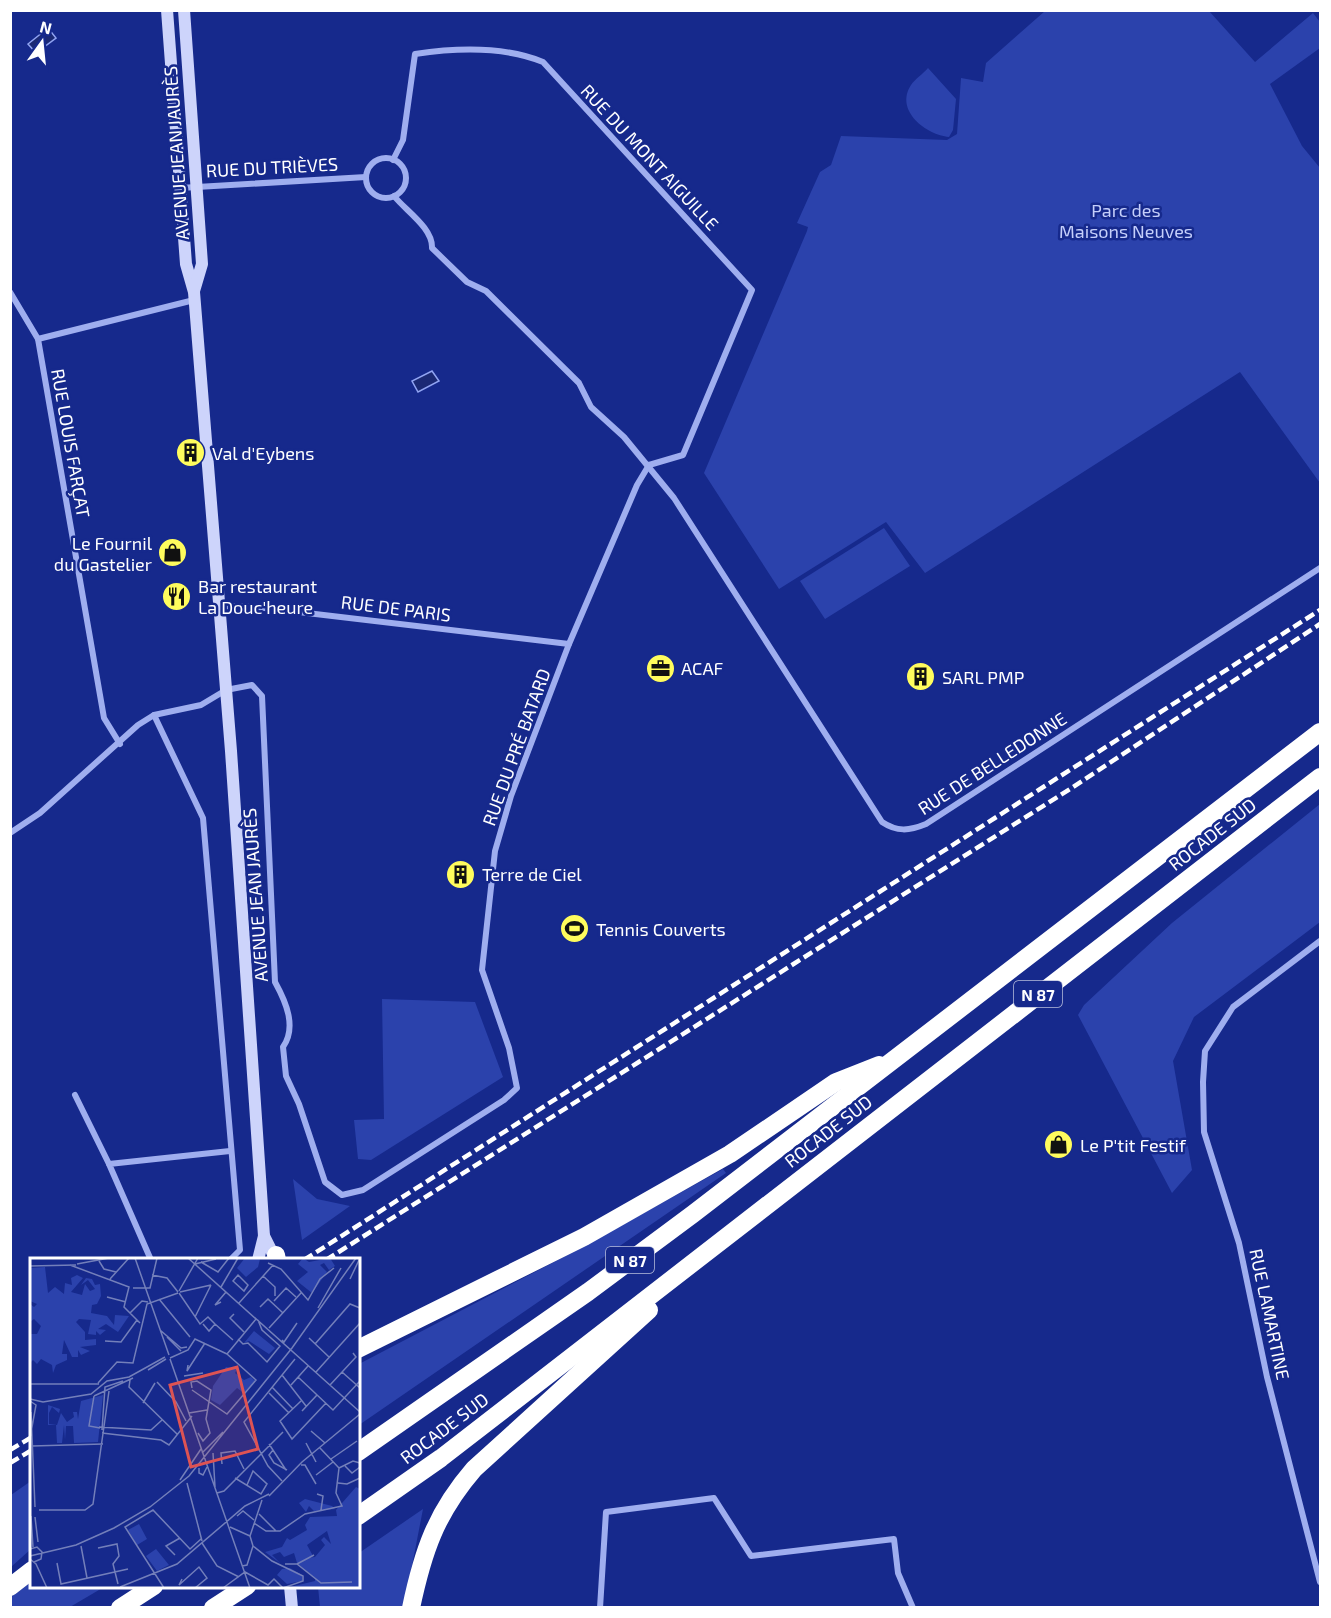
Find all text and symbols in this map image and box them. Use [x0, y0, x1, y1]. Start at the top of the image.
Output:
north arrow [12, 12, 72, 72]
text: N [38, 16, 54, 38]
street label: AVENUE JEAN JAURÈS [159, 65, 193, 241]
street label: RUE DU MONT AIGUILLE [577, 79, 723, 235]
street label: RUE DU TRIÈVES [205, 153, 339, 181]
park label: Parc des Maisons Neuves [1059, 199, 1193, 242]
street label: RUE LOUIS FARÇAT [46, 367, 95, 520]
building icon: Val d'Eybens [175, 437, 207, 469]
place label: Val d'Eybens [212, 442, 314, 464]
place label: Le Fournil du Gastelier [54, 532, 153, 575]
shop icon: Le Fournil du Gastelier [157, 537, 189, 569]
place label: Bar restaurant La Douc'heure [198, 575, 317, 618]
restaurant icon: Bar restaurant La Douc'heure [161, 580, 193, 612]
street label: RUE DE PARIS [340, 590, 452, 626]
office icon: ACAF [644, 652, 676, 684]
place label: ACAF [681, 657, 724, 679]
building icon: SARL PMP [905, 661, 937, 693]
street label: RUE DU PRÉ BATARD [477, 665, 555, 829]
place label: SARL PMP [942, 666, 1024, 688]
street label: RUE DE BELLEDONNE [914, 707, 1070, 819]
street label: ROCADE SUD [1164, 793, 1260, 875]
street label: AVENUE JEAN JAURÈS [238, 807, 272, 983]
building icon: Terre de Ciel [445, 858, 477, 890]
place label: Terre de Ciel [482, 863, 582, 885]
sports icon: Tennis Couverts [559, 913, 591, 945]
place label: Tennis Couverts [596, 918, 726, 940]
road number: N 87 [1014, 981, 1062, 1007]
street label: ROCADE SUD [780, 1090, 876, 1172]
shop icon: Le P'tit Festif [1043, 1129, 1075, 1161]
place label: Le P'tit Festif [1080, 1134, 1187, 1156]
street label: RUE LAMARTINE [1245, 1246, 1295, 1382]
road number: N 87 [606, 1247, 654, 1273]
inset map [30, 1258, 360, 1588]
street label: ROCADE SUD [396, 1388, 492, 1468]

